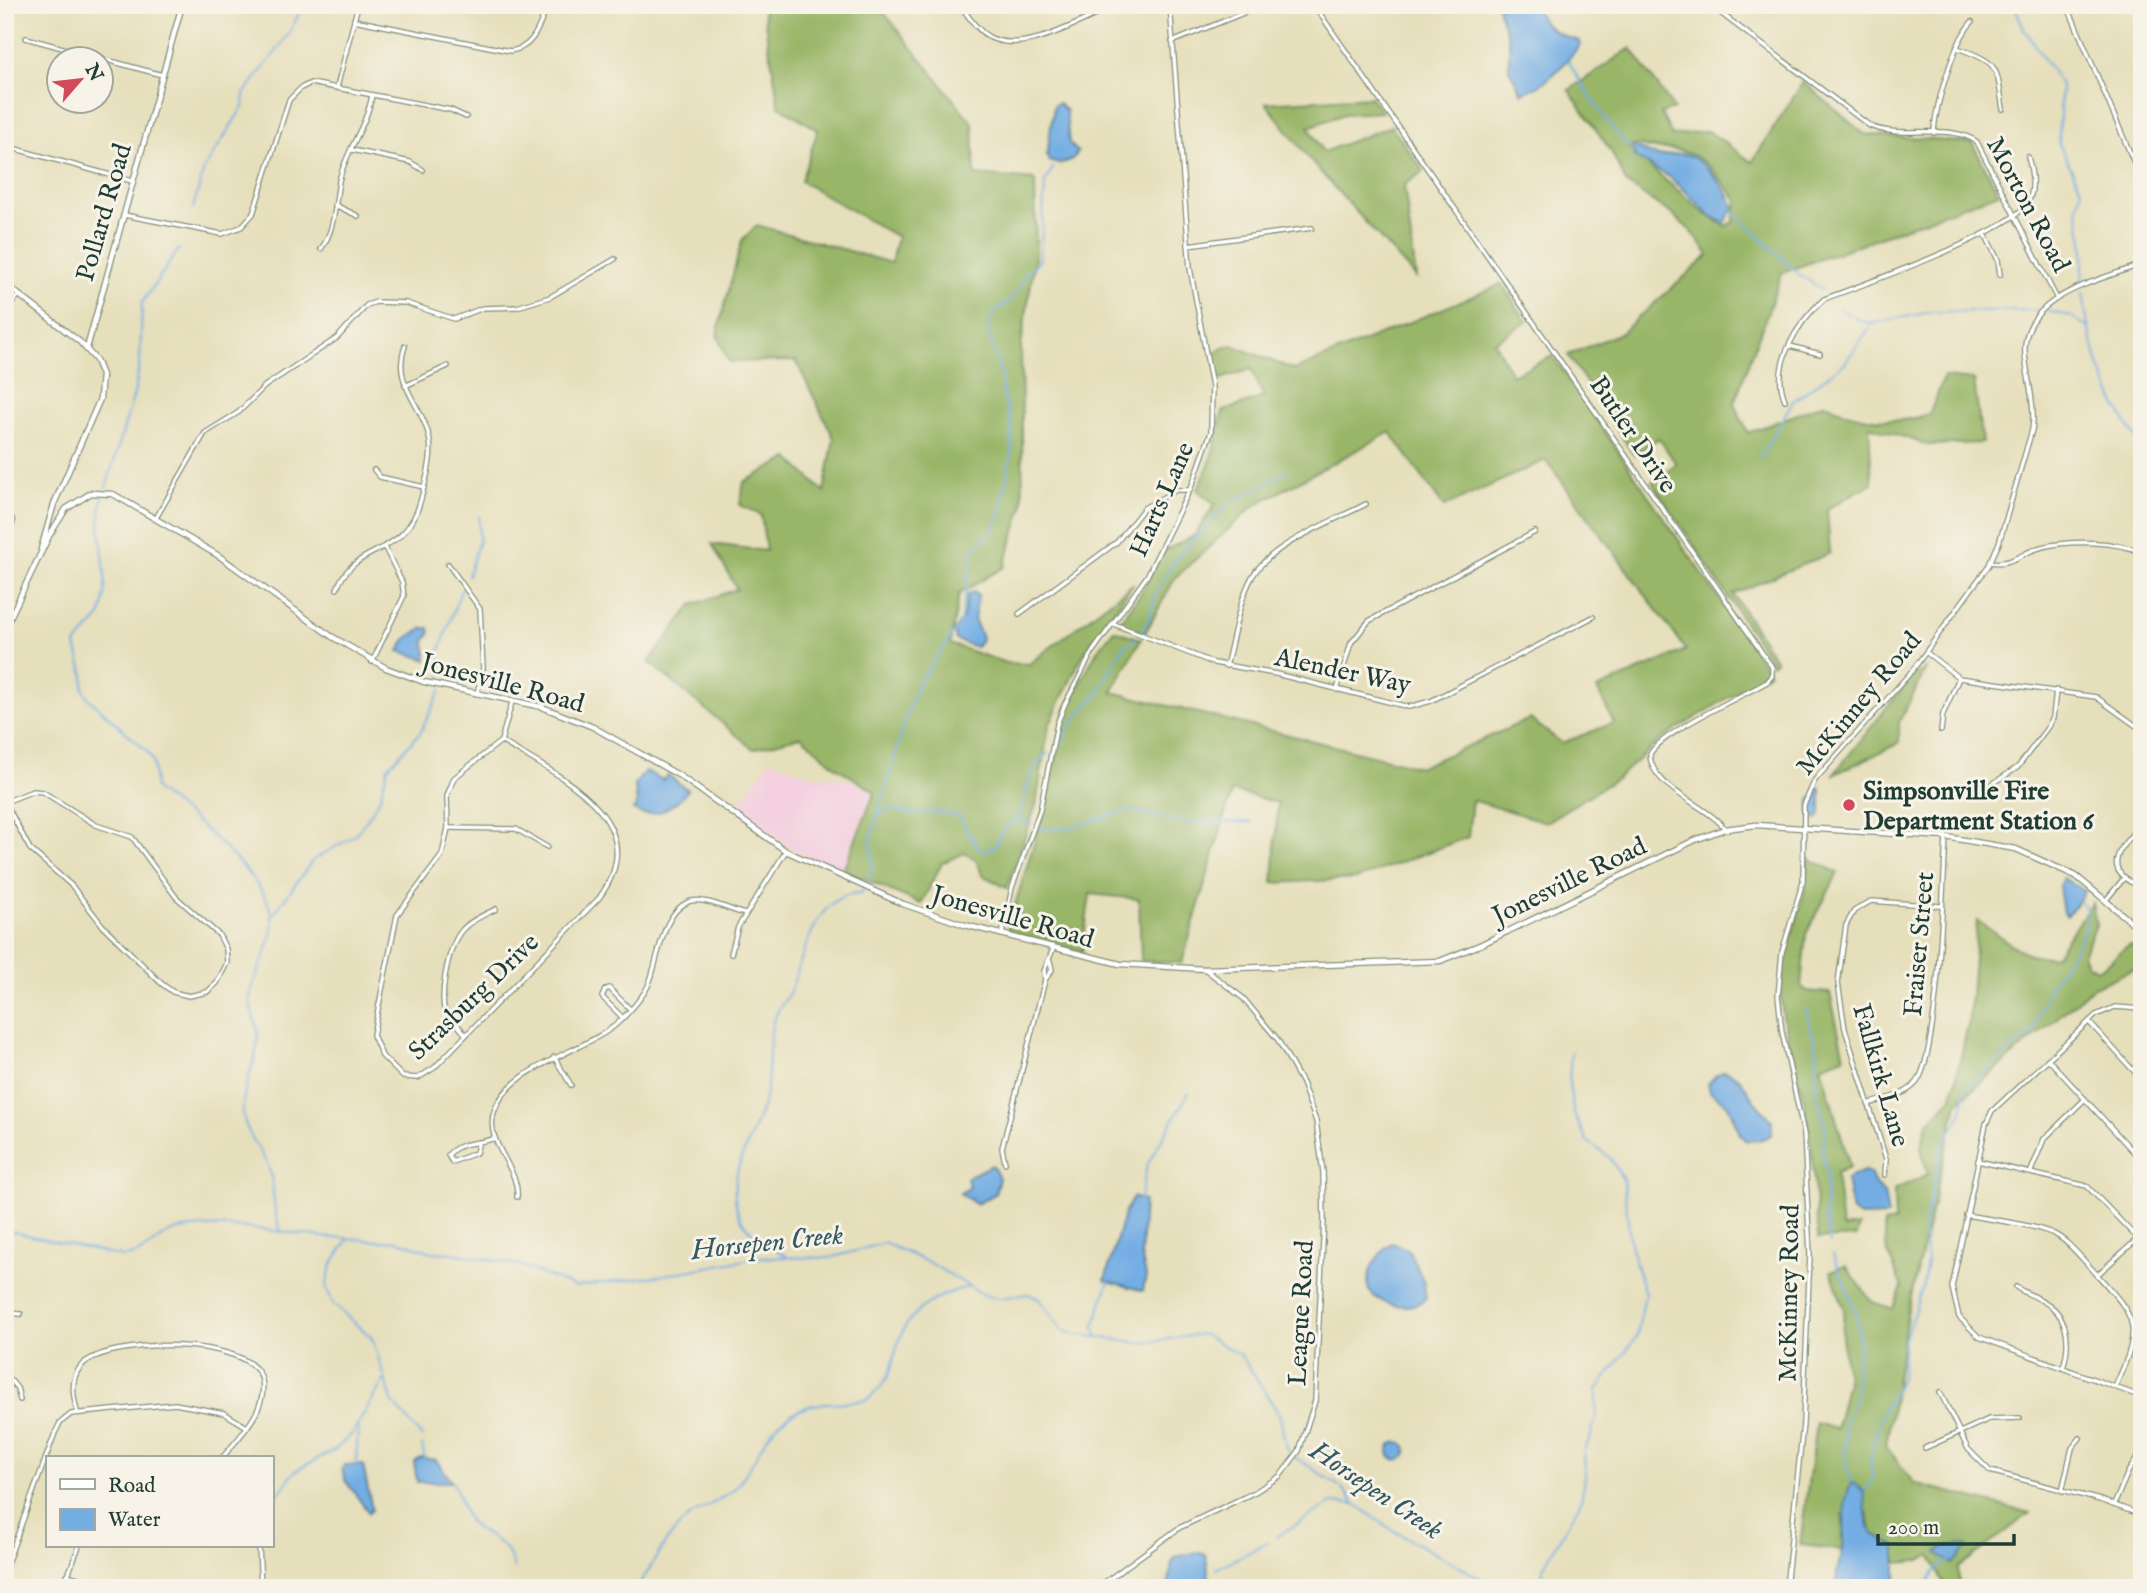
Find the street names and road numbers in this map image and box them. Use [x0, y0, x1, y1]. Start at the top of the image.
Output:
street label: Morton Road [1978, 131, 2077, 278]
street label: Pollard Road [69, 140, 140, 285]
street label: Butler Drive [1582, 370, 1684, 500]
street label: Harts Lane [1122, 437, 1202, 562]
street label: McKinney Road [1789, 625, 1929, 783]
street label: Alender Way [1271, 641, 1414, 702]
street label: Jonesville Road [414, 645, 588, 721]
street label: Jonesville Road [1484, 830, 1652, 934]
street label: Fraiser Street [1897, 871, 1942, 1018]
street label: Jonesville Road [925, 878, 1098, 956]
street label: Strasburg Drive [402, 926, 546, 1068]
street label: Fallkirk Lane [1844, 1000, 1917, 1151]
street label: McKinney Road [1771, 1204, 1808, 1382]
street label: League Road [1281, 1239, 1322, 1387]

